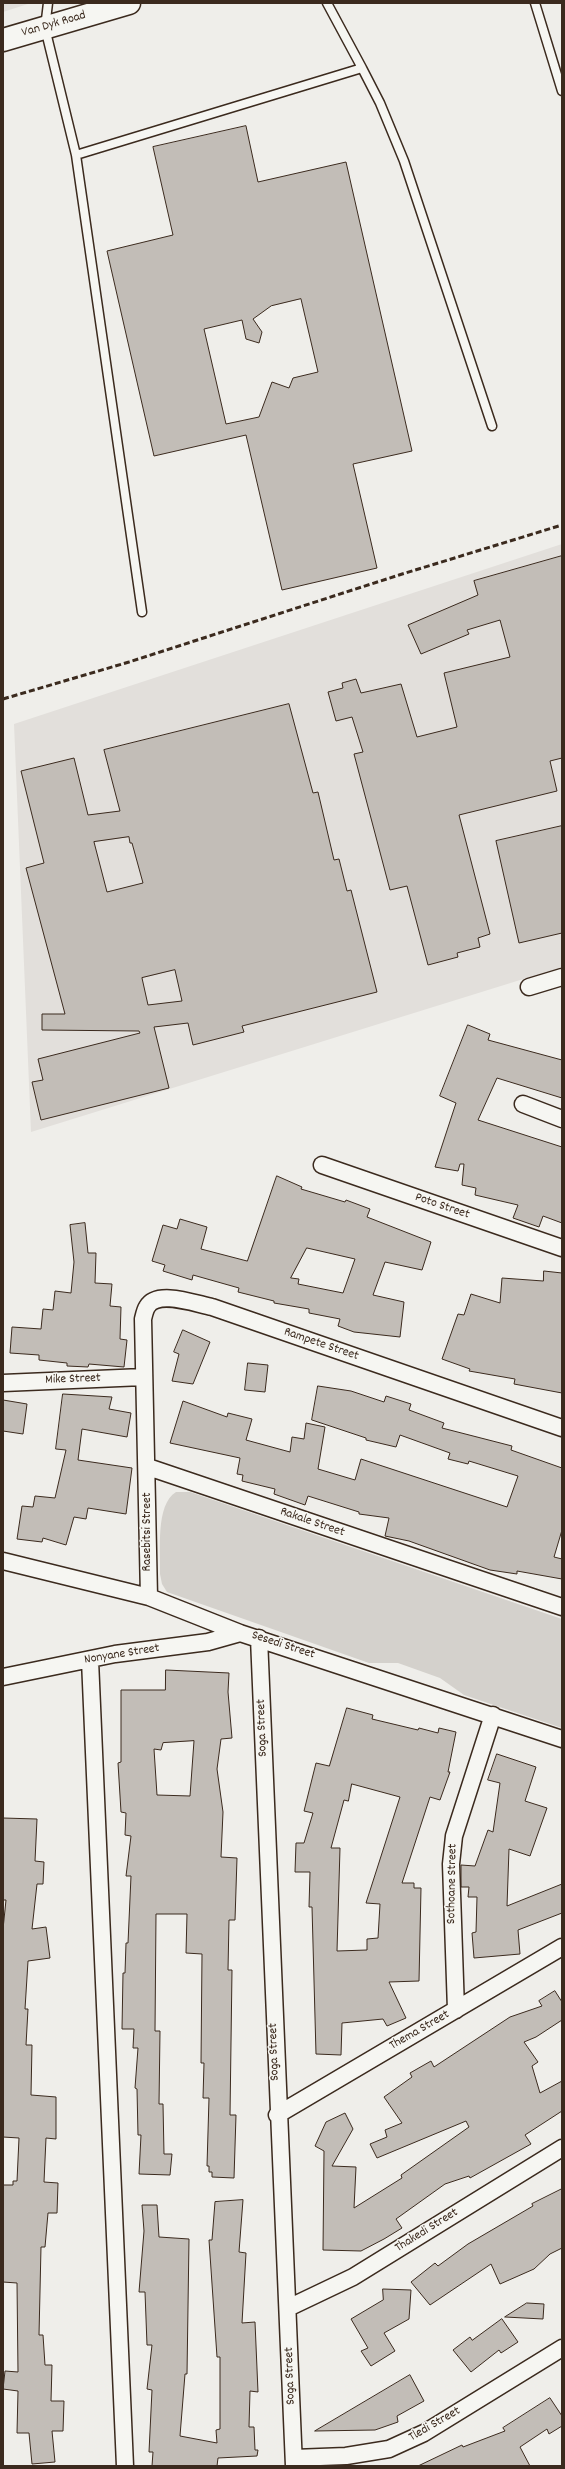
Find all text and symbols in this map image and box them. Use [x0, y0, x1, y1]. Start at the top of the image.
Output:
street label: Van Dyk Road [20, 8, 88, 42]
street label: Poto Street [413, 1190, 471, 1224]
street label: Rampete Street [282, 1325, 360, 1365]
street label: Mike Street [45, 1371, 101, 1389]
street label: Rasebitsi Street [140, 1493, 156, 1571]
street label: Rakale Street [278, 1505, 346, 1541]
street label: Sesedi Street [249, 1628, 317, 1664]
street label: Nonyane Street [83, 1641, 161, 1669]
street label: Soga Street [254, 1699, 272, 1757]
street label: Sothoane Street [444, 1844, 462, 1924]
street label: Thema Street [387, 2008, 453, 2054]
street label: Soga Street [266, 2023, 284, 2081]
street label: Thakedi Street [393, 2205, 461, 2257]
street label: Soga Street [282, 2347, 300, 2405]
street label: Tledi Street [406, 2404, 464, 2446]

